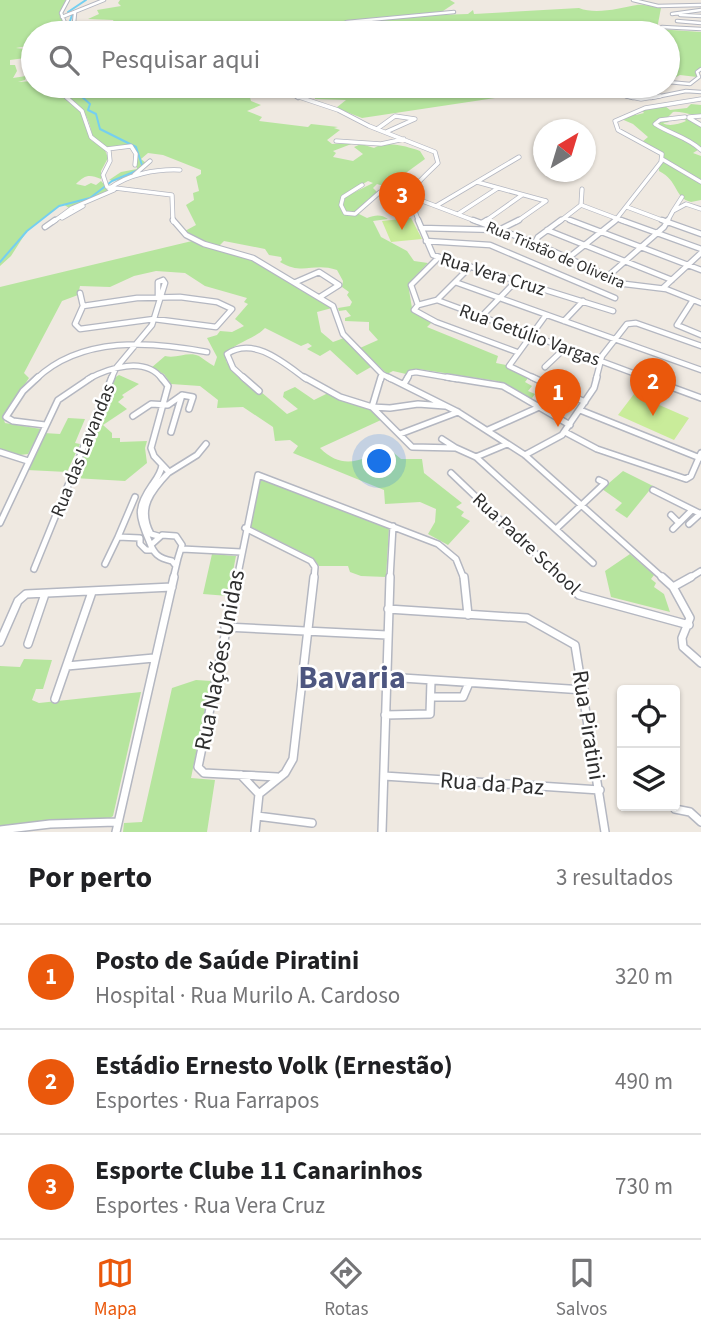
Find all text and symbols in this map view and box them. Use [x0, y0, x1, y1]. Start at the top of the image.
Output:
search box [21, 21, 680, 98]
icon: search [45, 41, 83, 79]
text: Pesquisar aqui [101, 41, 260, 78]
north arrow [533, 119, 596, 182]
pin: 3 [379, 172, 425, 230]
street label: Rua Tristão de Oliveira [483, 216, 628, 294]
street label: Rua Vera Cruz [437, 246, 549, 303]
street label: Rua Getúlio Vargas [455, 297, 604, 373]
pin: 2 [630, 358, 676, 416]
pin: 1 [535, 369, 581, 427]
street label: Rua das Lavandas [44, 380, 122, 521]
your location [362, 444, 396, 478]
street label: Rua Padre School [466, 487, 586, 601]
street label: Rua Nações Unidas [186, 567, 253, 753]
district label: Bavaria [298, 655, 406, 701]
street label: Rua Piratini [564, 668, 613, 782]
map controls [617, 685, 680, 811]
button: locate [617, 685, 680, 748]
button: layers [617, 748, 680, 811]
street label: Rua da Paz [439, 763, 545, 804]
text: Por perto [28, 856, 152, 899]
text: 3 resultados [556, 861, 673, 894]
text: Posto de Saúde Piratini [95, 942, 359, 979]
text: 1 [45, 960, 57, 993]
text: 320 m [615, 960, 673, 993]
text: Hospital · Rua Murilo A. Cardoso [95, 979, 400, 1012]
text: Estádio Ernesto Volk (Ernestão) [95, 1047, 453, 1084]
text: 2 [45, 1065, 57, 1098]
text: 490 m [615, 1065, 673, 1098]
text: Esportes · Rua Farrapos [95, 1084, 319, 1117]
text: Esporte Clube 11 Canarinhos [95, 1152, 423, 1189]
text: 3 [45, 1170, 57, 1203]
text: 730 m [615, 1170, 673, 1203]
text: Esportes · Rua Vera Cruz [95, 1189, 325, 1222]
tab: Mapa [94, 1254, 137, 1323]
tab: Rotas [324, 1254, 368, 1323]
tab: Salvos [556, 1254, 607, 1323]

